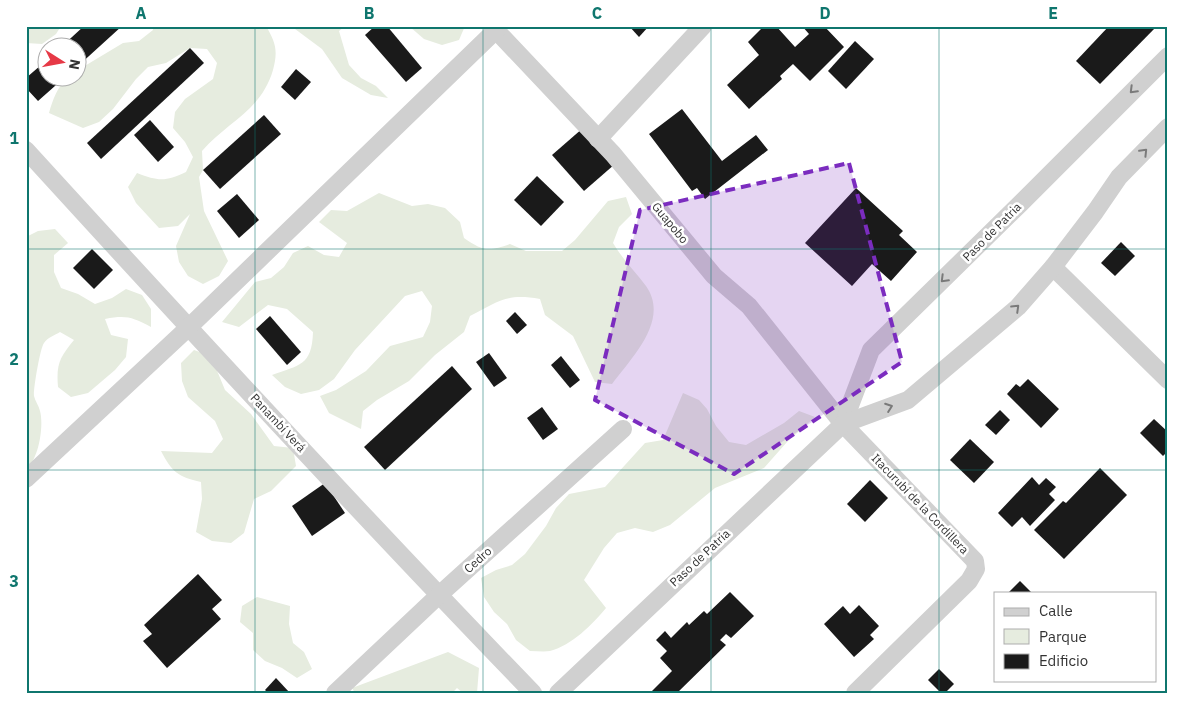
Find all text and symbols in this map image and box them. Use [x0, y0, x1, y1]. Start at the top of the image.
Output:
text: A [136, 3, 147, 23]
text: B [364, 3, 375, 23]
text: C [592, 3, 602, 23]
text: D [819, 3, 831, 23]
text: E [1048, 3, 1058, 23]
north arrow [38, 38, 88, 88]
text: N [65, 58, 85, 71]
one-way arrow [1130, 85, 1139, 94]
text: 1 [9, 128, 19, 148]
one-way arrow [1138, 149, 1147, 158]
street label: Guapobo [649, 199, 692, 246]
street label: Paso de Patria [959, 199, 1025, 264]
one-way arrow [941, 273, 950, 282]
one-way arrow [1010, 305, 1019, 314]
text: 2 [9, 349, 19, 369]
street label: Panambí Verá [248, 390, 310, 455]
one-way arrow [884, 403, 892, 413]
street label: Itacurubí de la Cordillera [869, 450, 973, 557]
street label: Paso de Patria [666, 526, 733, 589]
street label: Cedro [461, 543, 495, 576]
text: 3 [9, 571, 19, 591]
legend [994, 592, 1156, 682]
text: Calle [1039, 601, 1073, 620]
text: Parque [1039, 627, 1087, 646]
text: Edificio [1039, 651, 1088, 670]

